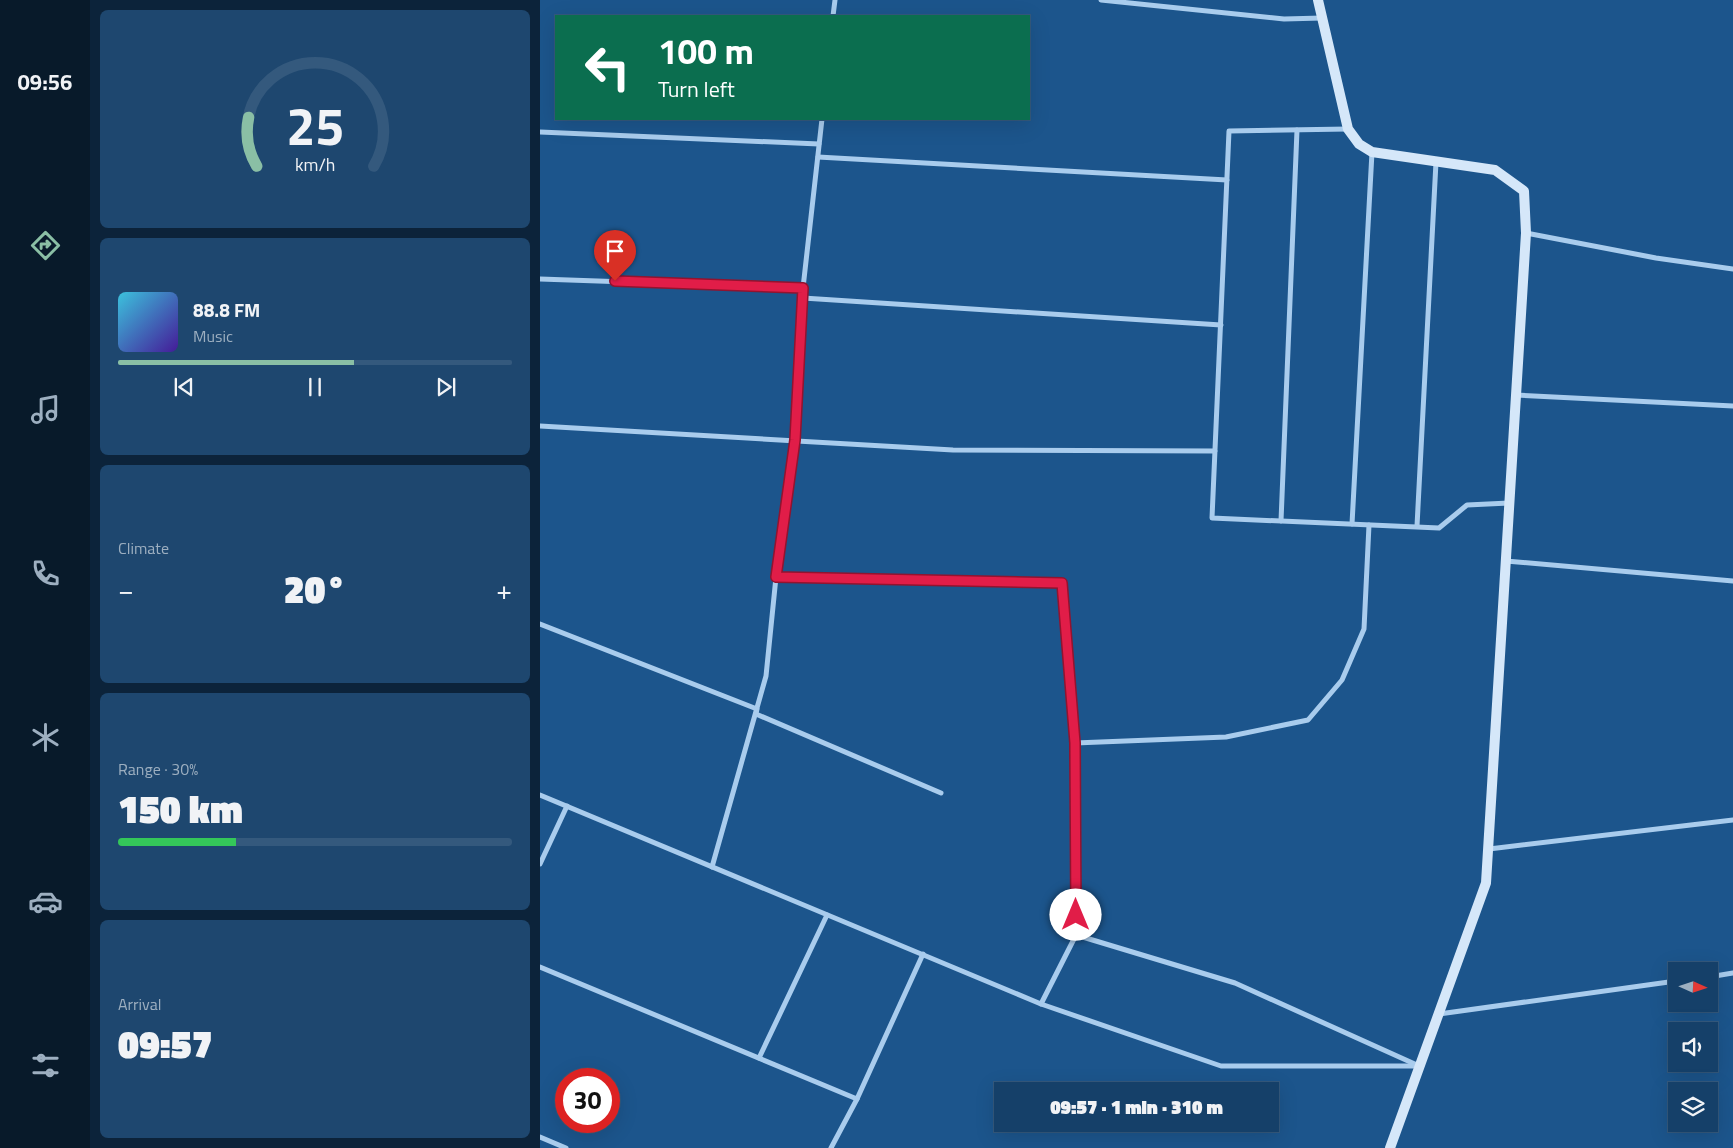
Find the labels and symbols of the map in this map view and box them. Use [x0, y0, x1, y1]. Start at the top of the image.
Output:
pin [594, 230, 636, 281]
position arrow [1049, 888, 1101, 940]
north arrow [1668, 962, 1718, 1012]
speed limit sign: 30 [555, 1068, 620, 1133]

